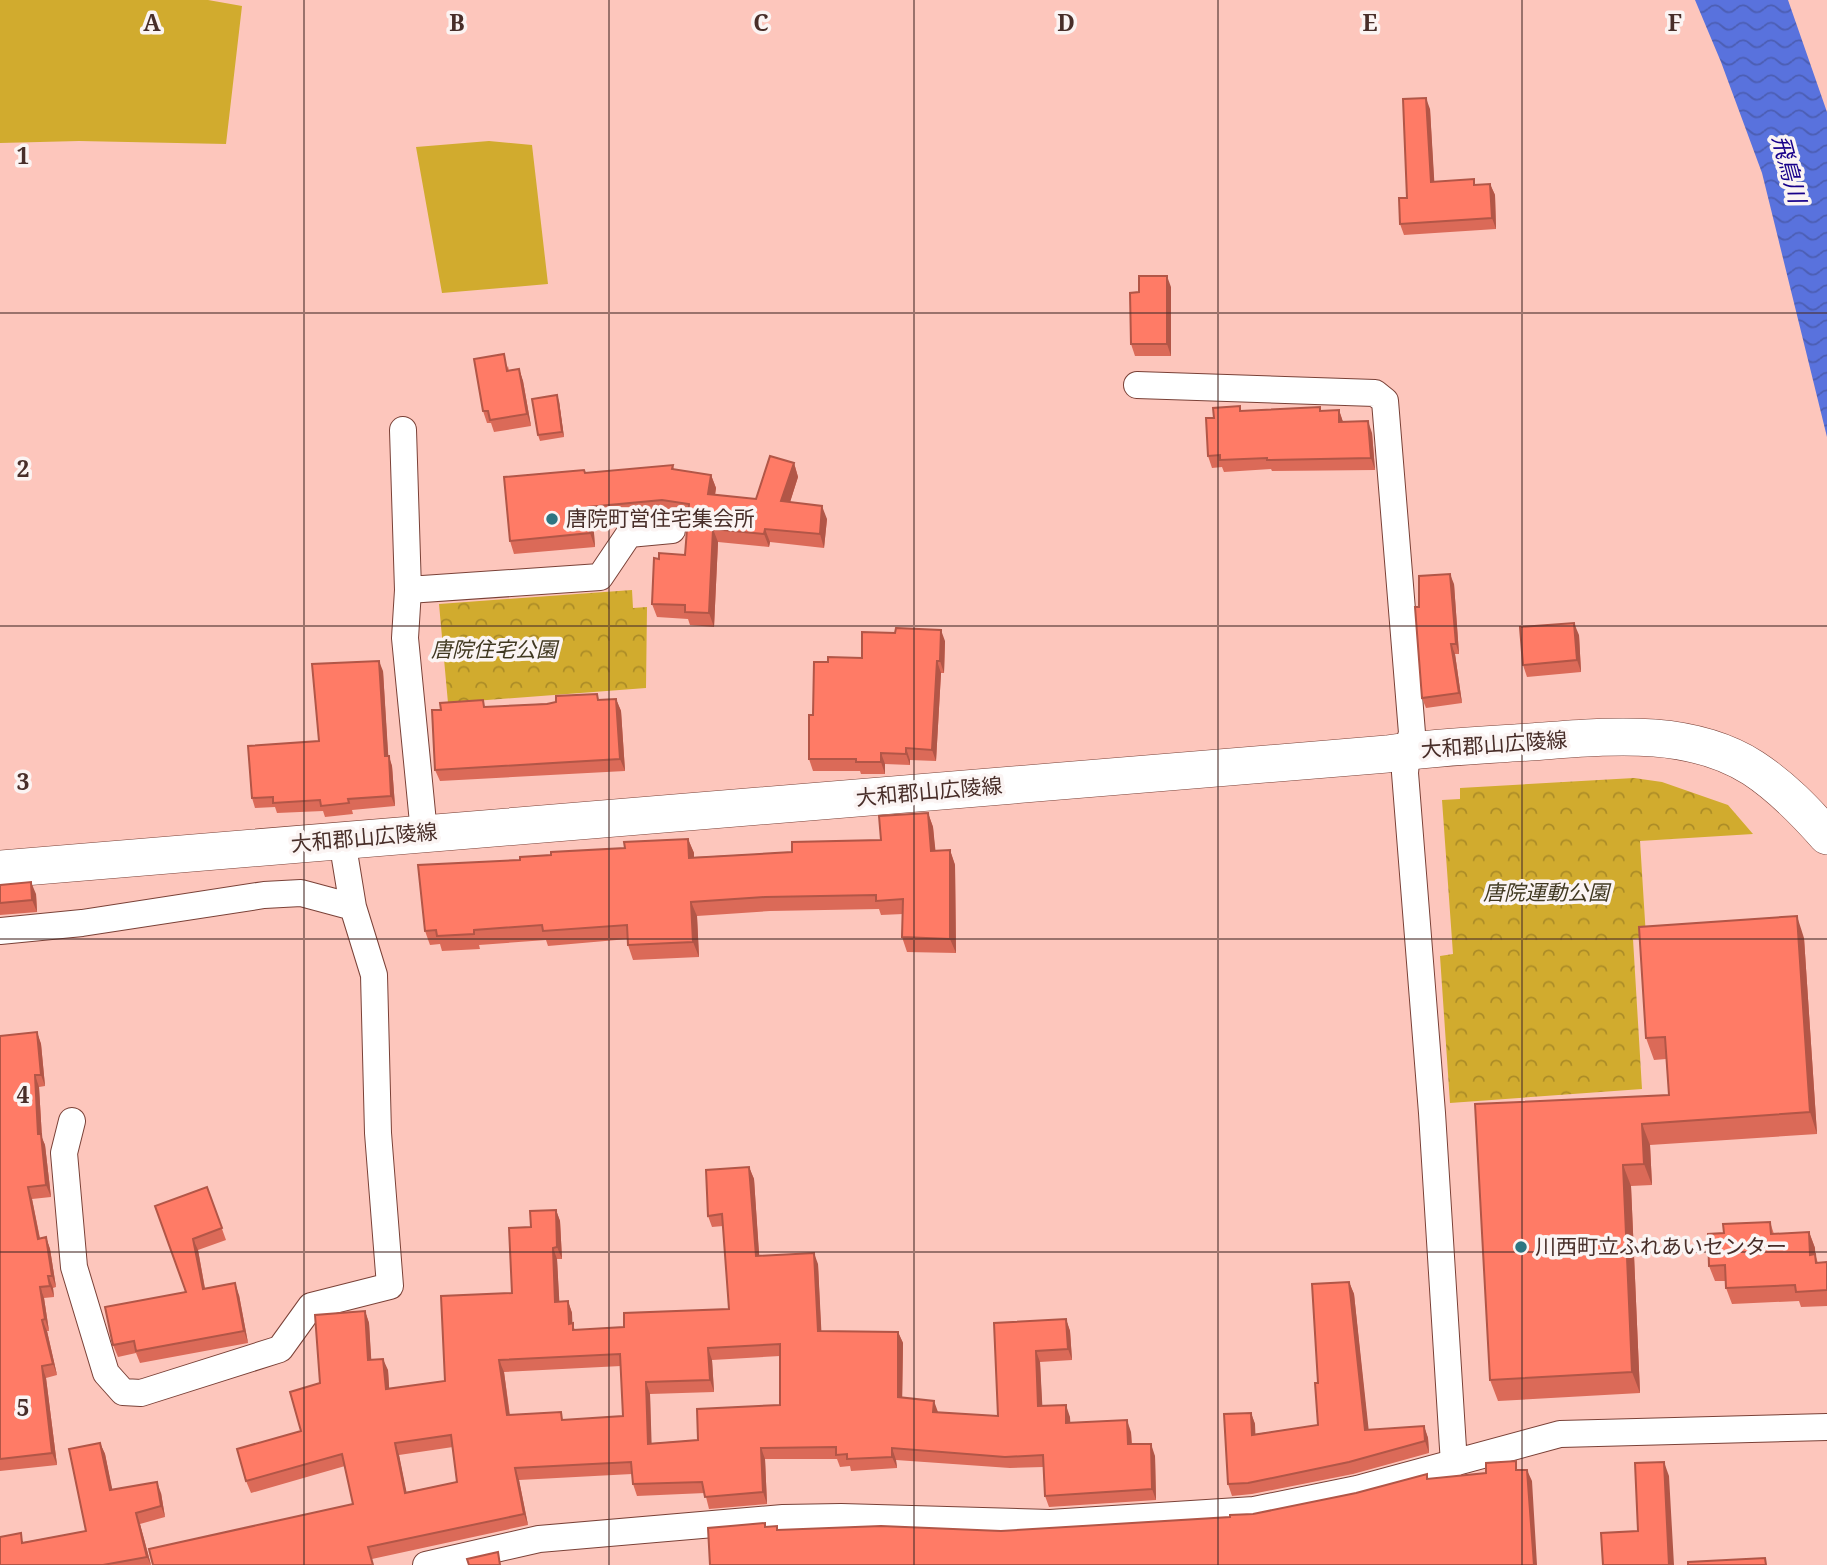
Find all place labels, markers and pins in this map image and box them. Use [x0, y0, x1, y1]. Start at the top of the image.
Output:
place label: 唐院町営住宅集会所 [566, 504, 755, 532]
marker: 唐院町営住宅集会所 [544, 511, 560, 527]
place label: 川西町立ふれあいセンター [1535, 1232, 1787, 1260]
marker: 川西町立ふれあいセンター [1513, 1239, 1529, 1255]

